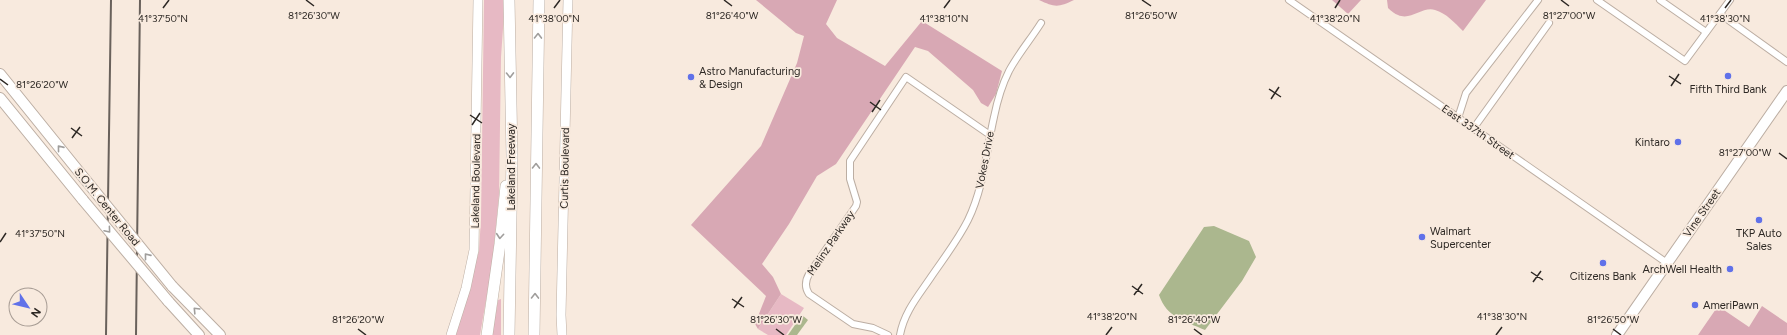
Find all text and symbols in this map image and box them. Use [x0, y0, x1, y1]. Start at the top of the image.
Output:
text: 81°26'30"W [288, 9, 340, 22]
text: 81°26'40"W [706, 9, 759, 22]
text: 81°26'50"W [1125, 9, 1177, 22]
text: 81°27'00"W [1543, 9, 1596, 22]
text: 41°37'50"N [138, 12, 188, 25]
text: 41°38'00"N [528, 12, 580, 25]
text: 41°38'10"N [919, 12, 969, 25]
text: 41°38'20"N [1310, 12, 1360, 25]
text: 41°38'30"N [1700, 12, 1750, 25]
one-way arrow [534, 33, 542, 39]
place label: Astro Manufacturing & Design [699, 65, 800, 91]
marker: Fifth Third Bank [1723, 71, 1733, 81]
one-way arrow [506, 72, 514, 78]
marker: Astro Manufacturing & Design [686, 72, 696, 82]
text: 81°26'20"W [16, 78, 68, 91]
place label: Fifth Third Bank [1689, 83, 1767, 96]
street label: East 337th Street [1439, 102, 1517, 162]
street label: Lakeland Freeway [505, 123, 518, 211]
street label: Curtis Boulevard [558, 127, 572, 209]
street label: Vokes Drive [973, 130, 997, 190]
street label: Lakeland Boulevard [469, 134, 483, 228]
place label: Kintaro [1635, 136, 1670, 149]
marker: Kintaro [1673, 137, 1683, 147]
one-way arrow [57, 146, 64, 153]
text: 81°27'00"W [1719, 146, 1772, 159]
one-way arrow [532, 163, 540, 169]
street label: S.O.M. Center Road [72, 166, 142, 248]
street label: Vine Street [1681, 186, 1723, 240]
street label: Melinz Parkway [805, 208, 858, 278]
marker: TKP Auto Sales [1754, 215, 1764, 225]
one-way arrow [104, 225, 111, 232]
place label: Walmart Supercenter [1430, 225, 1491, 251]
text: 41°37'50"N [15, 227, 65, 240]
place label: TKP Auto Sales [1736, 227, 1782, 253]
marker: Walmart Supercenter [1417, 232, 1427, 242]
one-way arrow [496, 233, 505, 239]
one-way arrow [145, 253, 152, 260]
marker: Citizens Bank [1598, 258, 1608, 268]
place label: ArchWell Health [1642, 263, 1722, 276]
marker: ArchWell Health [1725, 264, 1735, 274]
place label: Citizens Bank [1570, 270, 1637, 283]
north arrow [8, 287, 48, 327]
one-way arrow [531, 293, 539, 299]
place label: AmeriPawn [1703, 299, 1759, 312]
marker: AmeriPawn [1690, 300, 1700, 310]
text: N [28, 305, 44, 320]
one-way arrow [193, 307, 201, 315]
text: 41°38'20"N [1087, 310, 1137, 323]
text: 41°38'30"N [1477, 310, 1527, 323]
text: 81°26'20"W [332, 313, 384, 326]
text: 81°26'30"W [750, 313, 802, 326]
text: 81°26'40"W [1168, 313, 1221, 326]
text: 81°26'50"W [1587, 313, 1639, 326]

